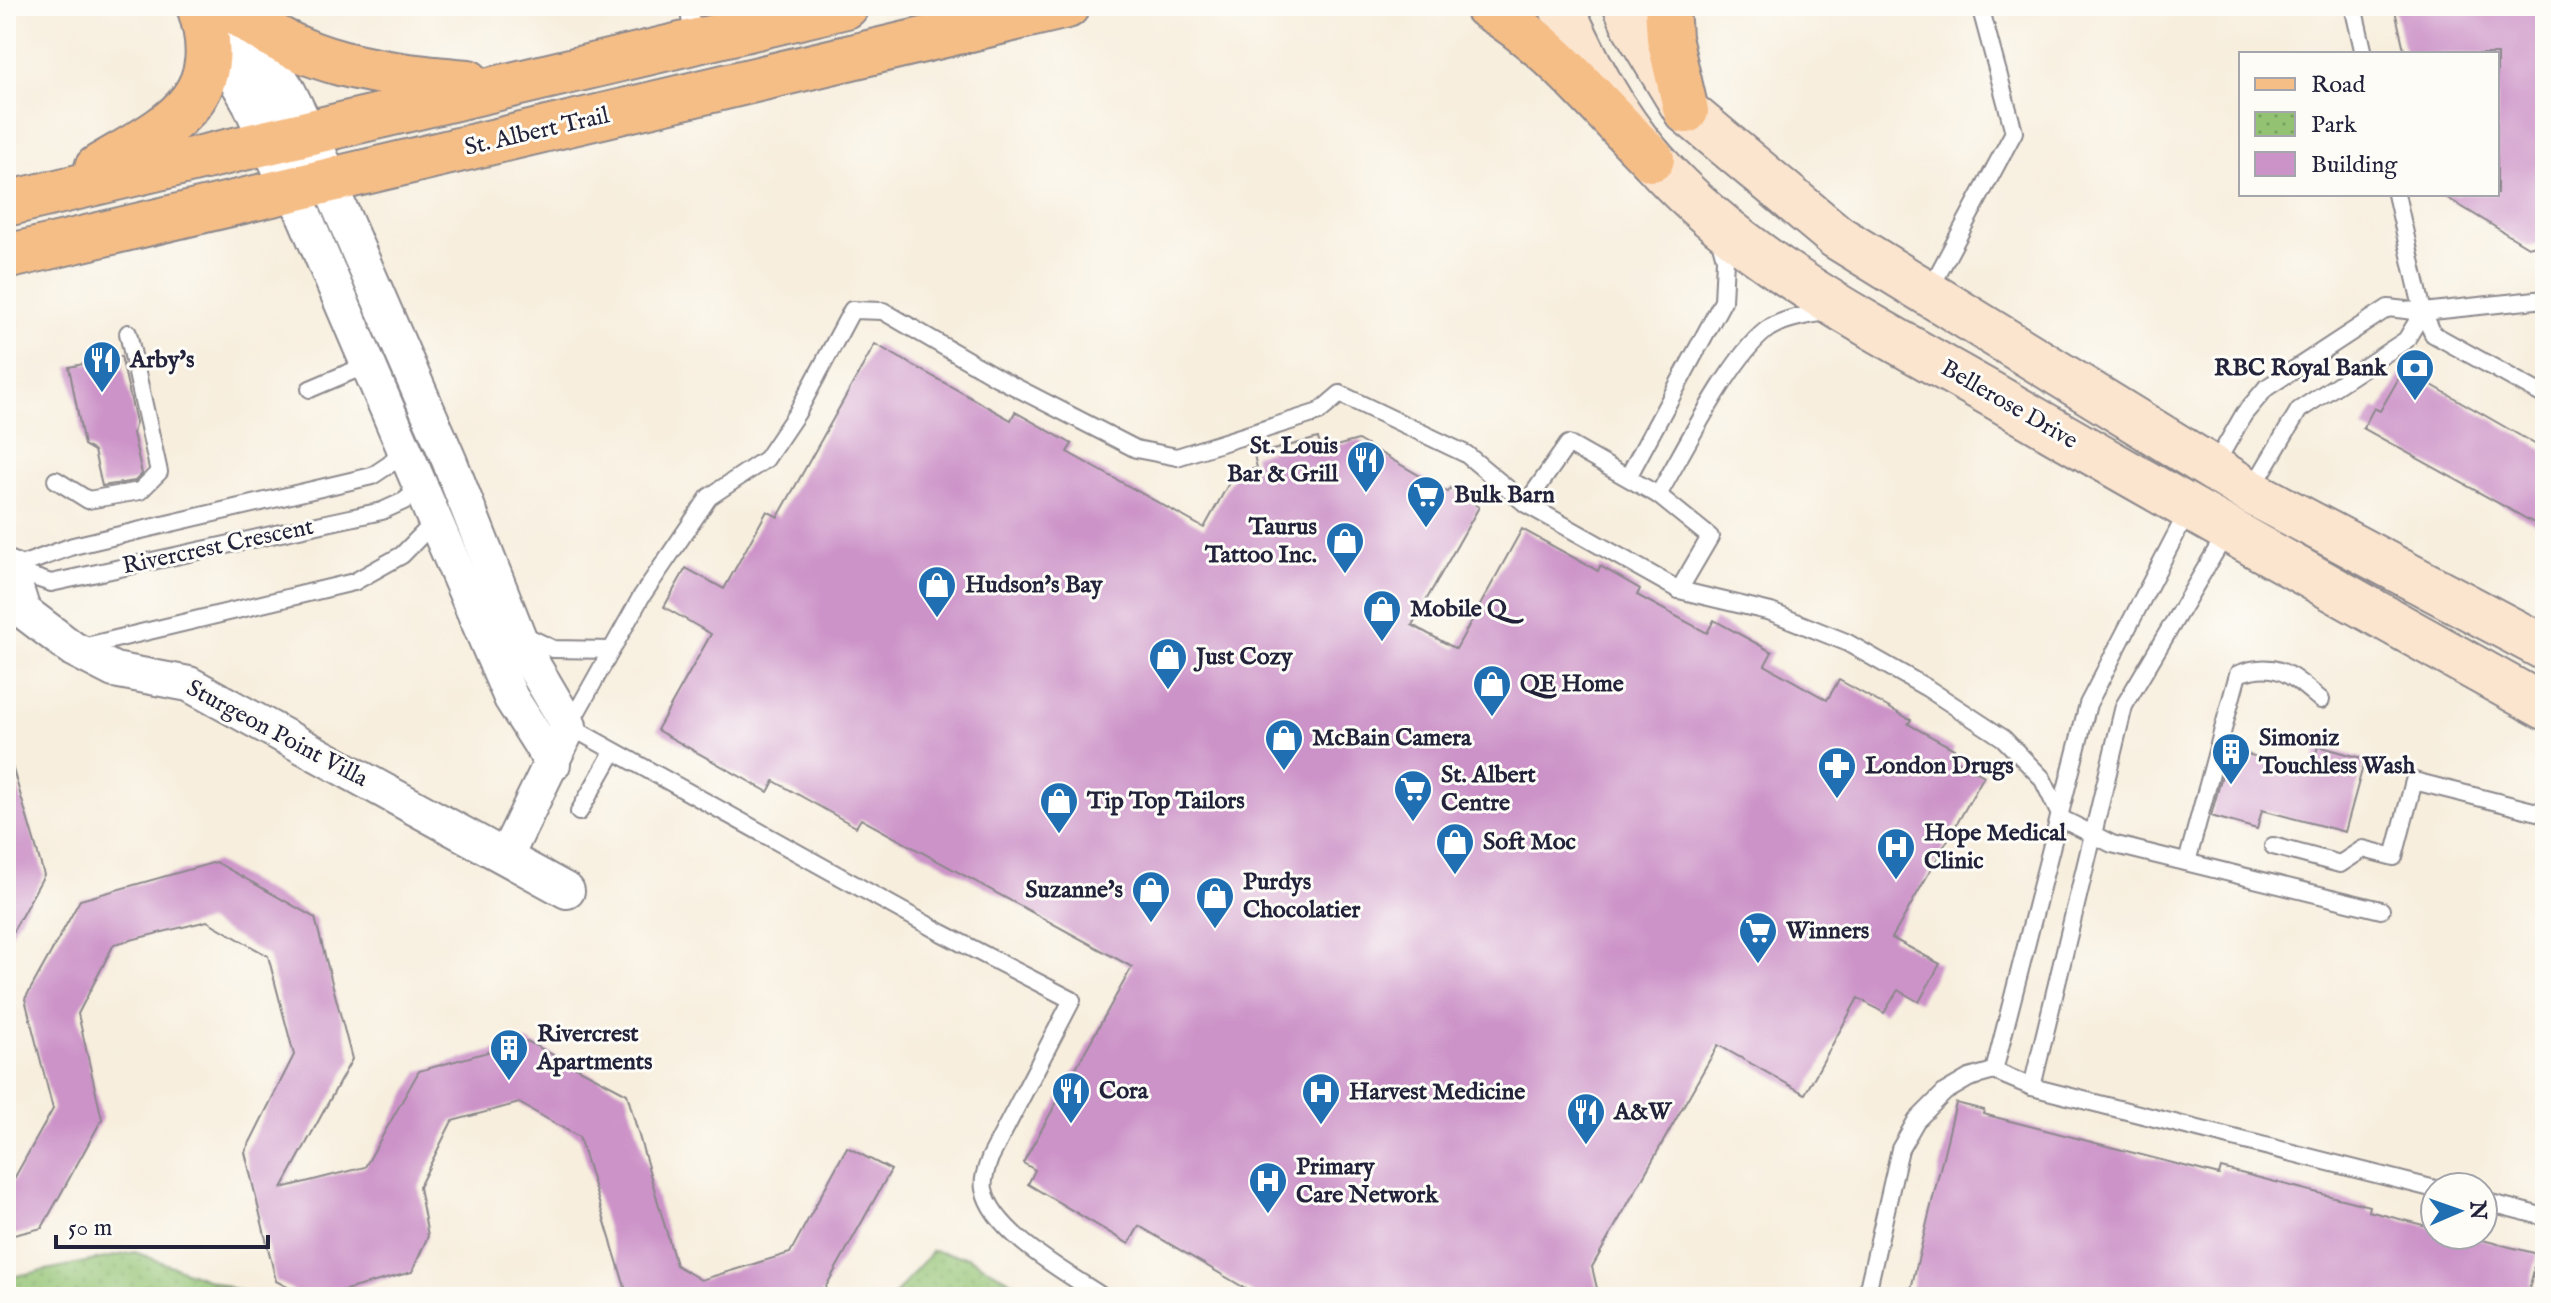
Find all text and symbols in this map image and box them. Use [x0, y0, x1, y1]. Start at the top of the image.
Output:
legend [2239, 52, 2499, 196]
text: Road [2311, 70, 2365, 101]
street label: St. Albert Trail [462, 100, 613, 164]
text: Park [2311, 110, 2357, 141]
text: Building [2311, 150, 2398, 181]
restaurant icon: Arby's [81, 339, 123, 394]
place label: Arby's [129, 345, 195, 376]
bank icon: RBC Royal Bank [2394, 347, 2436, 402]
street label: Bellerose Drive [1935, 353, 2083, 457]
place label: RBC Royal Bank [2214, 353, 2388, 384]
place label: St. Louis Bar & Grill [1227, 431, 1339, 490]
restaurant icon: St. Louis Bar & Grill [1345, 439, 1387, 494]
supermarket icon: Bulk Barn [1405, 474, 1447, 529]
place label: Bulk Barn [1454, 480, 1555, 511]
street label: Rivercrest Crescent [120, 512, 316, 582]
place label: Taurus Tattoo Inc. [1204, 512, 1318, 571]
shop icon: Taurus Tattoo Inc. [1324, 520, 1366, 575]
shop icon: Hudson's Bay [916, 564, 958, 619]
place label: Hudson's Bay [965, 570, 1104, 601]
shop icon: Mobile Q [1361, 588, 1403, 643]
place label: Mobile Q [1410, 594, 1524, 625]
shop icon: Just Cozy [1147, 636, 1189, 691]
place label: Just Cozy [1193, 642, 1294, 673]
shop icon: QE Home [1471, 663, 1513, 718]
place label: QE Home [1520, 669, 1624, 700]
street label: Sturgeon Point Villa [181, 673, 374, 795]
shop icon: McBain Camera [1263, 717, 1305, 772]
place label: McBain Camera [1312, 723, 1472, 754]
place label: Simoniz Touchless Wash [2258, 723, 2415, 782]
building icon: Simoniz Touchless Wash [2210, 731, 2252, 786]
pharmacy icon: London Drugs [1816, 745, 1858, 800]
place label: London Drugs [1865, 751, 2014, 782]
place label: St. Albert Centre [1441, 760, 1536, 819]
supermarket icon: St. Albert Centre [1392, 768, 1434, 823]
shop icon: Tip Top Tailors [1038, 780, 1080, 835]
place label: Tip Top Tailors [1086, 786, 1245, 817]
place label: Hope Medical Clinic [1924, 818, 2067, 877]
shop icon: Soft Moc [1434, 821, 1476, 876]
hospital icon: Hope Medical Clinic [1875, 826, 1917, 881]
place label: Soft Moc [1483, 827, 1576, 858]
place label: Purdys Chocolatier [1243, 867, 1360, 926]
shop icon: Suzanne's [1130, 869, 1172, 924]
place label: Suzanne's [1025, 875, 1124, 906]
shop icon: Purdys Chocolatier [1194, 875, 1236, 930]
supermarket icon: Winners [1737, 910, 1779, 965]
place label: Winners [1785, 916, 1870, 947]
place label: Rivercrest Apartments [536, 1019, 653, 1078]
building icon: Rivercrest Apartments [488, 1027, 530, 1082]
restaurant icon: Cora [1050, 1070, 1092, 1125]
hospital icon: Harvest Medicine [1300, 1071, 1342, 1126]
place label: Cora [1099, 1076, 1149, 1107]
place label: Harvest Medicine [1349, 1077, 1525, 1108]
restaurant icon: A&W [1565, 1091, 1607, 1146]
place label: A&W [1613, 1097, 1673, 1128]
place label: Primary Care Network [1296, 1152, 1439, 1211]
hospital icon: Primary Care Network [1247, 1160, 1289, 1215]
north arrow [2419, 1171, 2499, 1251]
scale bar [56, 1199, 268, 1249]
text: N [2463, 1199, 2491, 1220]
text: 50 m [68, 1213, 112, 1244]

